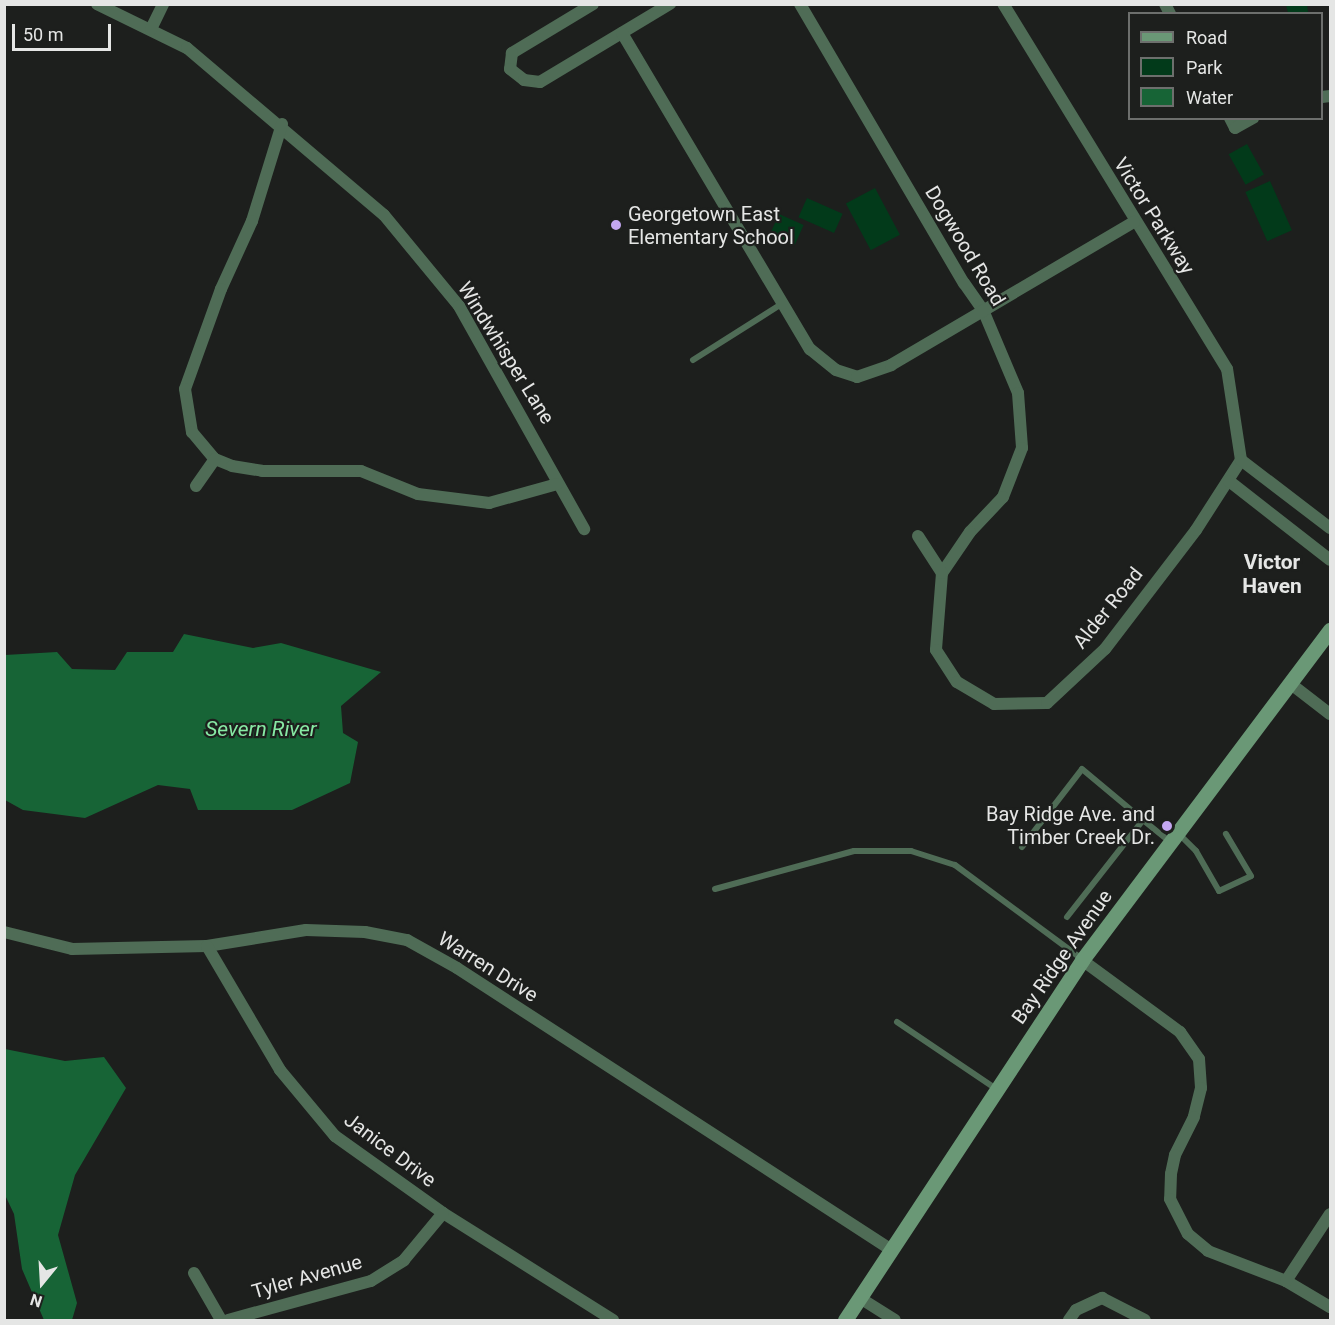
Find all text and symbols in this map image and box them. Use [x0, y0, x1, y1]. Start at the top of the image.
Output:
scale bar [15, 12, 114, 50]
legend [1128, 12, 1323, 120]
text: 50 m [23, 24, 63, 45]
text: Road [1186, 27, 1227, 48]
text: Park [1186, 57, 1222, 78]
text: Water [1186, 87, 1233, 108]
street label: Victor Parkway [1109, 153, 1199, 279]
street label: Dogwood Road [920, 182, 1010, 310]
place label: Georgetown East Elementary School [628, 202, 794, 249]
marker: Georgetown East Elementary School [609, 218, 623, 232]
street label: Windwhisper Lane [453, 278, 559, 428]
district label: Victor Haven [1242, 549, 1302, 599]
street label: Alder Road [1068, 563, 1148, 653]
water label: Severn River [205, 716, 317, 742]
place label: Bay Ridge Ave. and Timber Creek Dr. [986, 802, 1155, 849]
marker: Bay Ridge Ave. and Timber Creek Dr. [1160, 819, 1174, 833]
street label: Bay Ridge Avenue [1007, 885, 1117, 1029]
street label: Warren Drive [434, 927, 542, 1007]
street label: Janice Drive [339, 1108, 441, 1192]
street label: Tyler Avenue [249, 1250, 365, 1304]
north arrow [12, 1253, 72, 1313]
text: N [28, 1290, 45, 1311]

